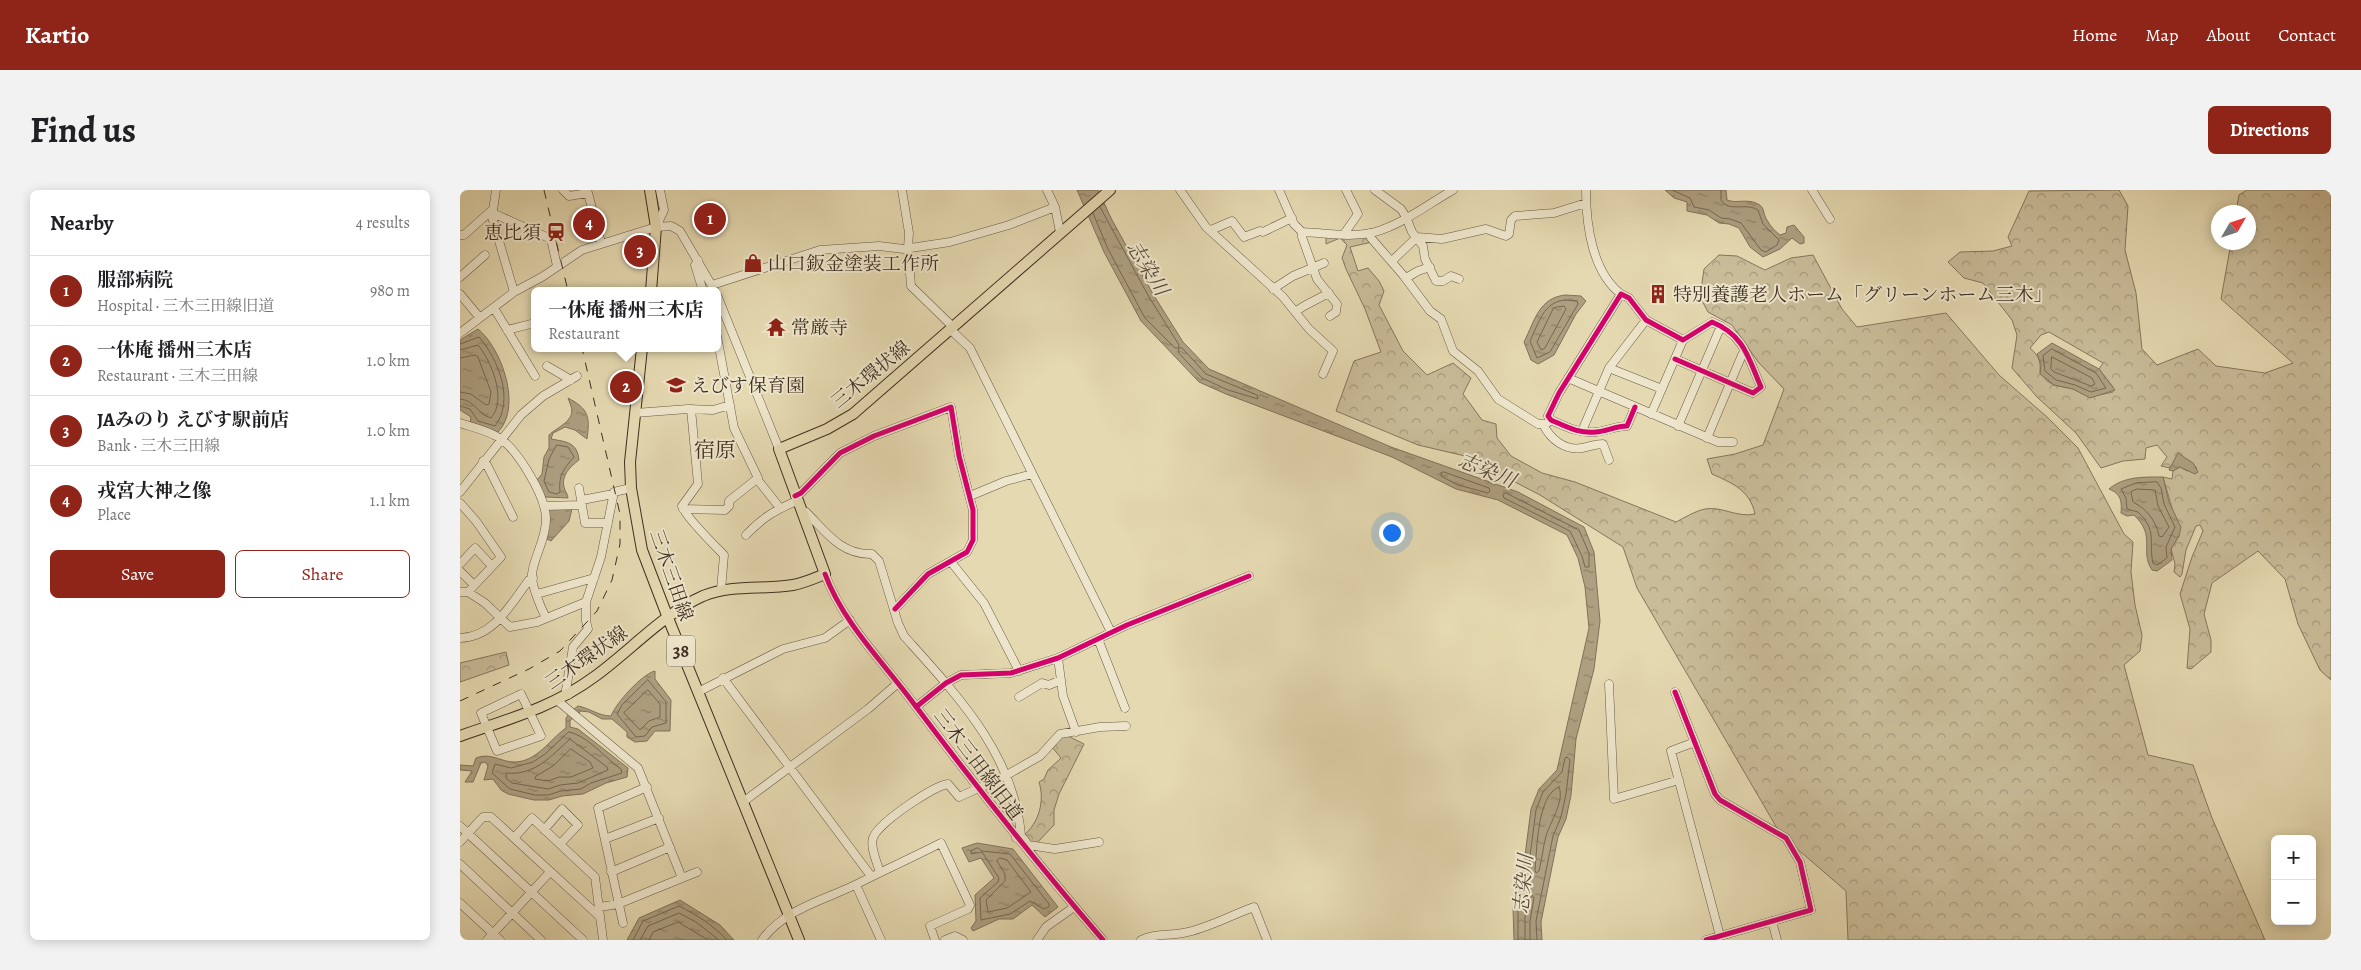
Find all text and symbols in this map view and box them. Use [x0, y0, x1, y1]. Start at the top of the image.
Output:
text: Kartio [25, 19, 89, 51]
text: Home [2072, 23, 2117, 47]
text: Map [2145, 23, 2178, 47]
text: About [2206, 23, 2250, 47]
text: Contact [2278, 23, 2336, 47]
text: Find us [30, 106, 136, 154]
button: Directions [2208, 106, 2331, 154]
pin: 1 [694, 200, 726, 238]
pin: 4 [573, 205, 605, 243]
north arrow [2211, 205, 2256, 250]
text: Nearby [50, 209, 113, 237]
text: 4 results [356, 212, 410, 234]
place label: 恵比須 [484, 220, 541, 246]
station icon: 恵比須 [545, 221, 567, 243]
pin: 3 [624, 232, 656, 270]
water label: 志染川 [1120, 236, 1176, 303]
place label: 山口鈑金塗装工作所 [768, 251, 939, 277]
shop icon: 山口鈑金塗装工作所 [742, 252, 764, 274]
text: 服部病院 [97, 267, 173, 293]
text: 1 [63, 280, 69, 302]
text: 980 m [370, 280, 410, 302]
place label: 特別養護老人ホーム「グリーンホーム三木」 [1673, 282, 2053, 308]
building icon: 特別養護老人ホーム「グリーンホーム三木」 [1647, 283, 1669, 305]
popup [531, 287, 721, 352]
text: Hospital · 三木三田線旧道 [97, 295, 274, 317]
text: 一休庵 播州三木店 [548, 297, 704, 323]
place label: 常厳寺 [791, 315, 848, 341]
temple icon: 常厳寺 [765, 316, 787, 338]
text: Restaurant [548, 323, 620, 345]
street label: 三木環状線 [826, 335, 916, 415]
text: 一休庵 播州三木店 [97, 337, 252, 363]
text: 2 [62, 350, 70, 372]
text: 1.0 km [367, 350, 410, 372]
text: Restaurant · 三木三田線 [97, 365, 258, 387]
pin: 2 [610, 368, 642, 406]
place label: えびす保育園 [691, 373, 805, 399]
school or university icon: えびす保育園 [665, 374, 687, 396]
text: JAみのり えびす駅前店 [97, 407, 289, 433]
text: 3 [63, 420, 69, 442]
text: 1.0 km [367, 420, 410, 442]
text: Bank · 三木三田線 [97, 435, 220, 457]
district label: 宿原 [694, 436, 736, 464]
water label: 志染川 [1454, 447, 1522, 495]
text: 戎宮大神之像 [97, 478, 211, 504]
text: 4 [62, 490, 70, 512]
text: 1.1 km [370, 490, 410, 512]
text: Place [97, 504, 131, 526]
your location [1379, 520, 1405, 546]
street label: 三木三田線 [643, 526, 699, 624]
button: Save [50, 550, 225, 598]
button: Share [235, 550, 410, 598]
street label: 三木環状線 [540, 620, 633, 696]
road number: 38 [667, 636, 695, 666]
street label: 三木三田線旧道 [928, 704, 1029, 826]
map controls [2271, 835, 2316, 925]
button: + [2271, 835, 2316, 880]
water label: 志染川 [1507, 851, 1540, 915]
button: − [2271, 880, 2316, 925]

